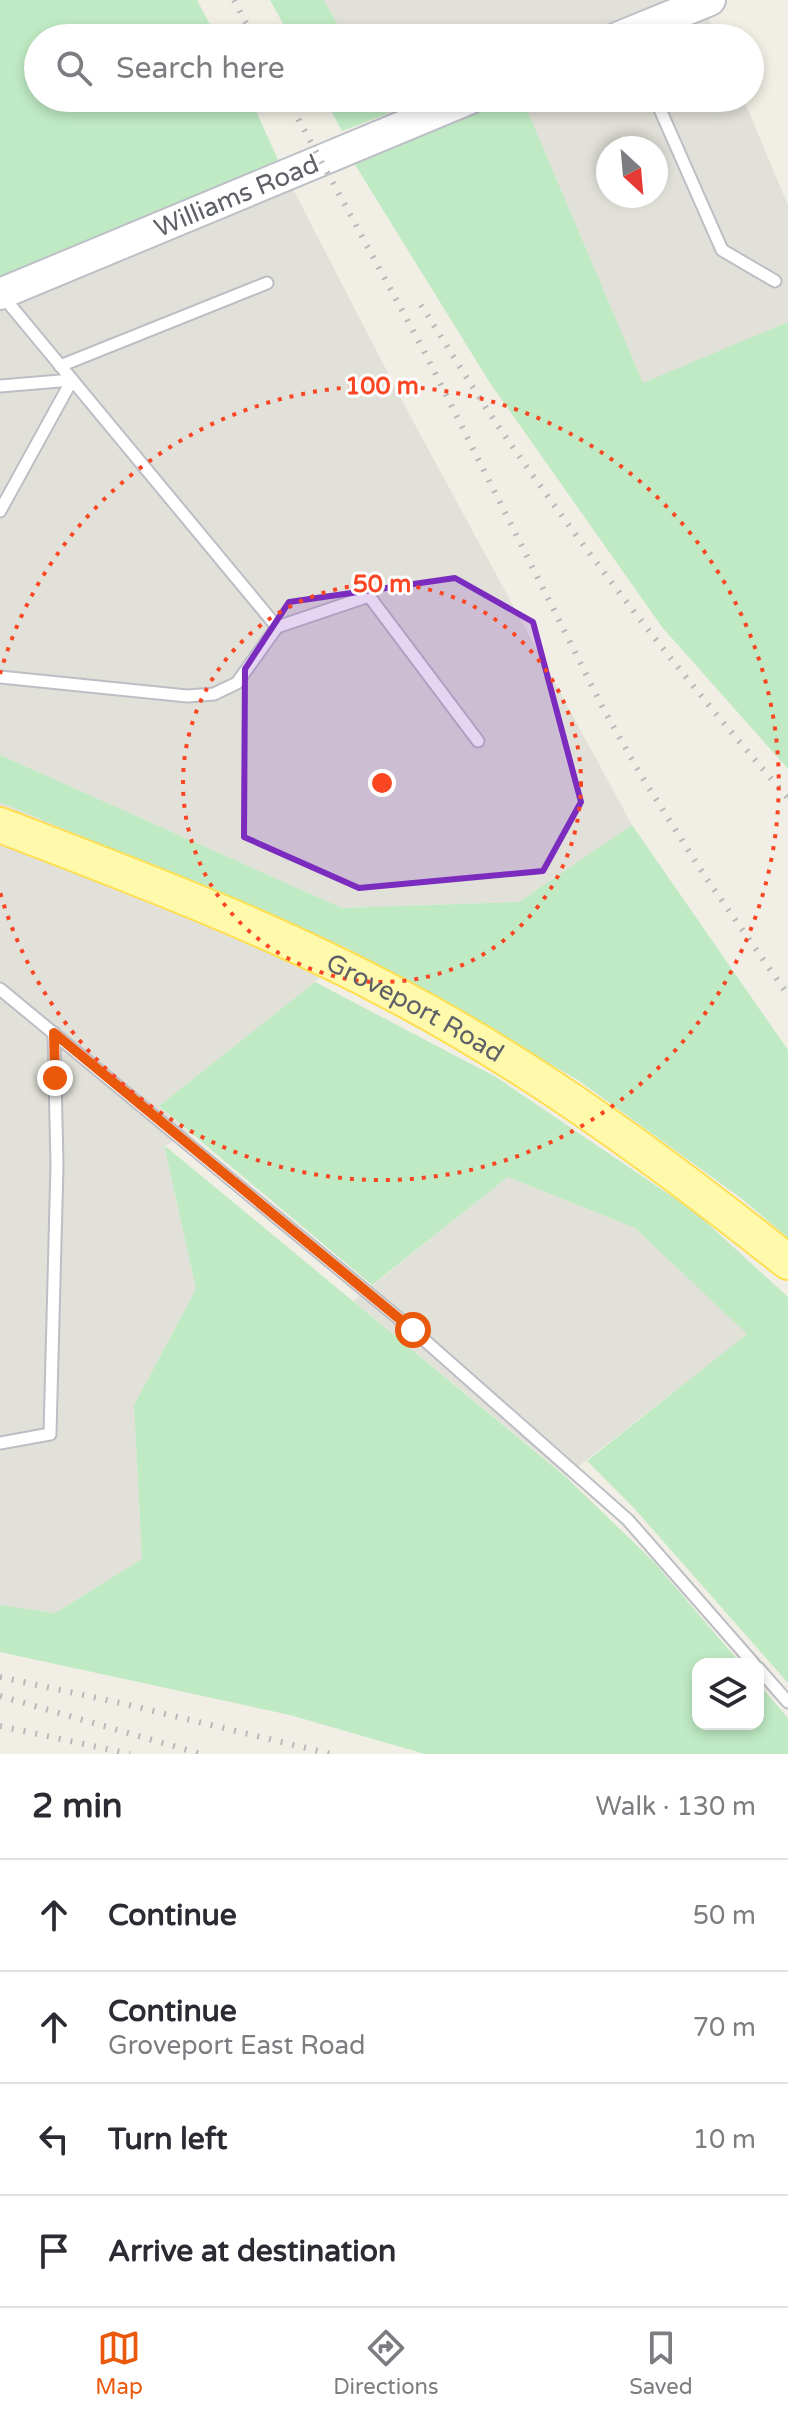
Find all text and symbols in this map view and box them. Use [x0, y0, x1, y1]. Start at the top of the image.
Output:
search box [24, 24, 764, 112]
icon: search [52, 46, 96, 90]
text: Search here [116, 50, 285, 87]
north arrow [596, 136, 668, 208]
street label: Williams Road [150, 148, 323, 244]
text: 100 m [345, 372, 419, 401]
text: 50 m [353, 570, 411, 599]
centre of rings [368, 769, 396, 797]
street label: Groveport Road [321, 947, 509, 1069]
route end [37, 1060, 73, 1096]
route start [395, 1312, 431, 1348]
map controls [692, 1658, 764, 1730]
button: layers [692, 1658, 764, 1730]
text: 2 min [32, 1786, 123, 1827]
text: Walk · 130 m [596, 1791, 756, 1822]
icon: ahead [32, 1893, 76, 1937]
text: Continue [108, 1897, 237, 1934]
text: 50 m [693, 1900, 756, 1931]
text: Continue [108, 1993, 237, 2030]
icon: ahead [32, 2005, 76, 2049]
text: 70 m [693, 2012, 756, 2043]
text: Groveport East Road [108, 2030, 365, 2061]
icon: left [32, 2117, 76, 2161]
text: Turn left [108, 2121, 227, 2158]
text: 10 m [693, 2124, 756, 2155]
icon: arrive [32, 2229, 76, 2273]
text: Arrive at destination [108, 2233, 396, 2270]
tab: Map [95, 2326, 143, 2400]
tab: Directions [333, 2326, 439, 2400]
tab: Saved [629, 2326, 693, 2400]

